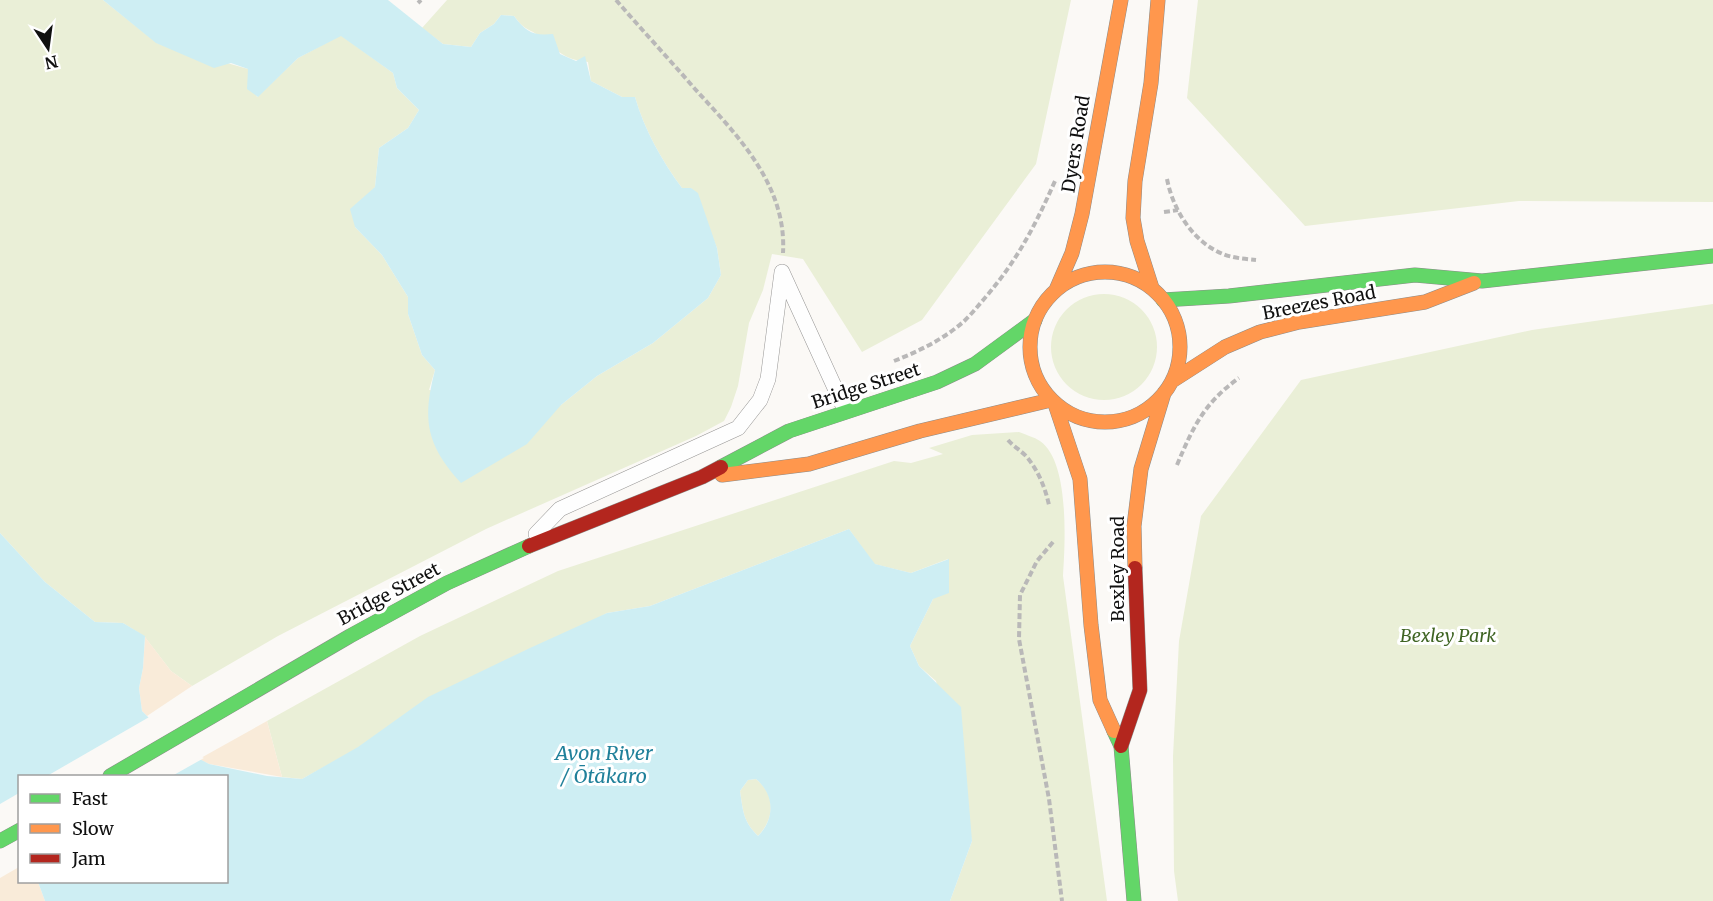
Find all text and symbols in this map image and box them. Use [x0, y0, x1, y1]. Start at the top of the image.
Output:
north arrow [18, 18, 78, 78]
text: N [43, 51, 60, 74]
street label: Dyers Road [1056, 93, 1095, 194]
street label: Breezes Road [1260, 280, 1378, 325]
street label: Bridge Street [809, 357, 923, 414]
street label: Bexley Road [1106, 516, 1129, 622]
street label: Bridge Street [334, 557, 444, 630]
park label: Bexley Park [1400, 624, 1496, 647]
water label: Avon River / Ōtākaro [553, 740, 654, 788]
legend [18, 775, 228, 883]
text: Fast [72, 787, 108, 810]
text: Slow [72, 817, 115, 840]
text: Jam [71, 847, 106, 870]

